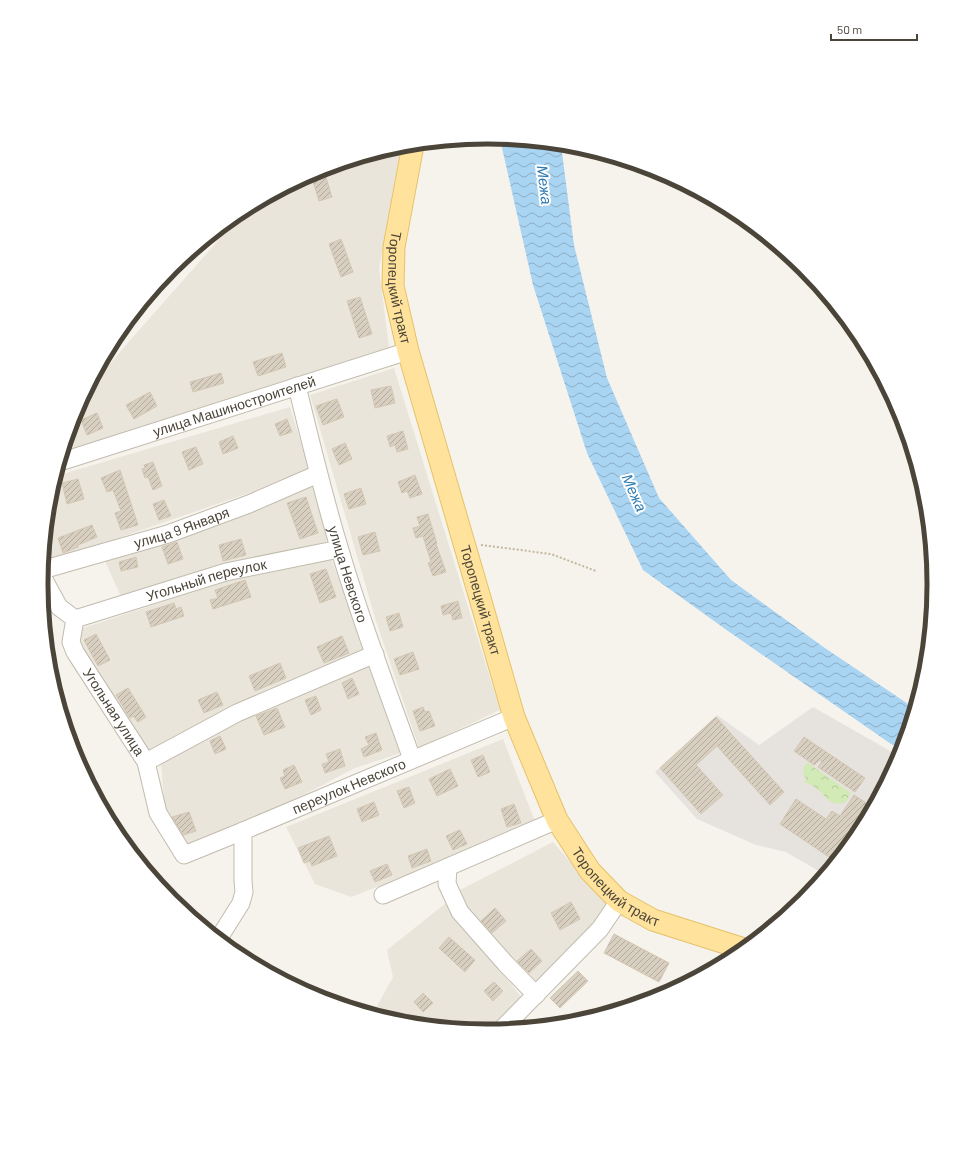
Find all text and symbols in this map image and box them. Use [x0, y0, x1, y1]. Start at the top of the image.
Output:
scale bar [831, 16, 917, 42]
text: 50 m [837, 22, 862, 36]
water label: Межа [534, 164, 556, 206]
street label: Торопецкий тракт [385, 230, 415, 346]
street label: улица Машиностроителей [151, 372, 318, 440]
water label: Межа [619, 471, 651, 514]
street label: улица 9 Января [132, 503, 232, 551]
street label: улица Невского [325, 524, 372, 625]
street label: Торопецкий тракт [457, 543, 505, 658]
street label: Угольный переулок [144, 555, 269, 604]
street label: Угольная улица [80, 665, 149, 759]
street label: переулок Невского [290, 754, 408, 817]
street label: Торопецкий тракт [569, 844, 662, 930]

